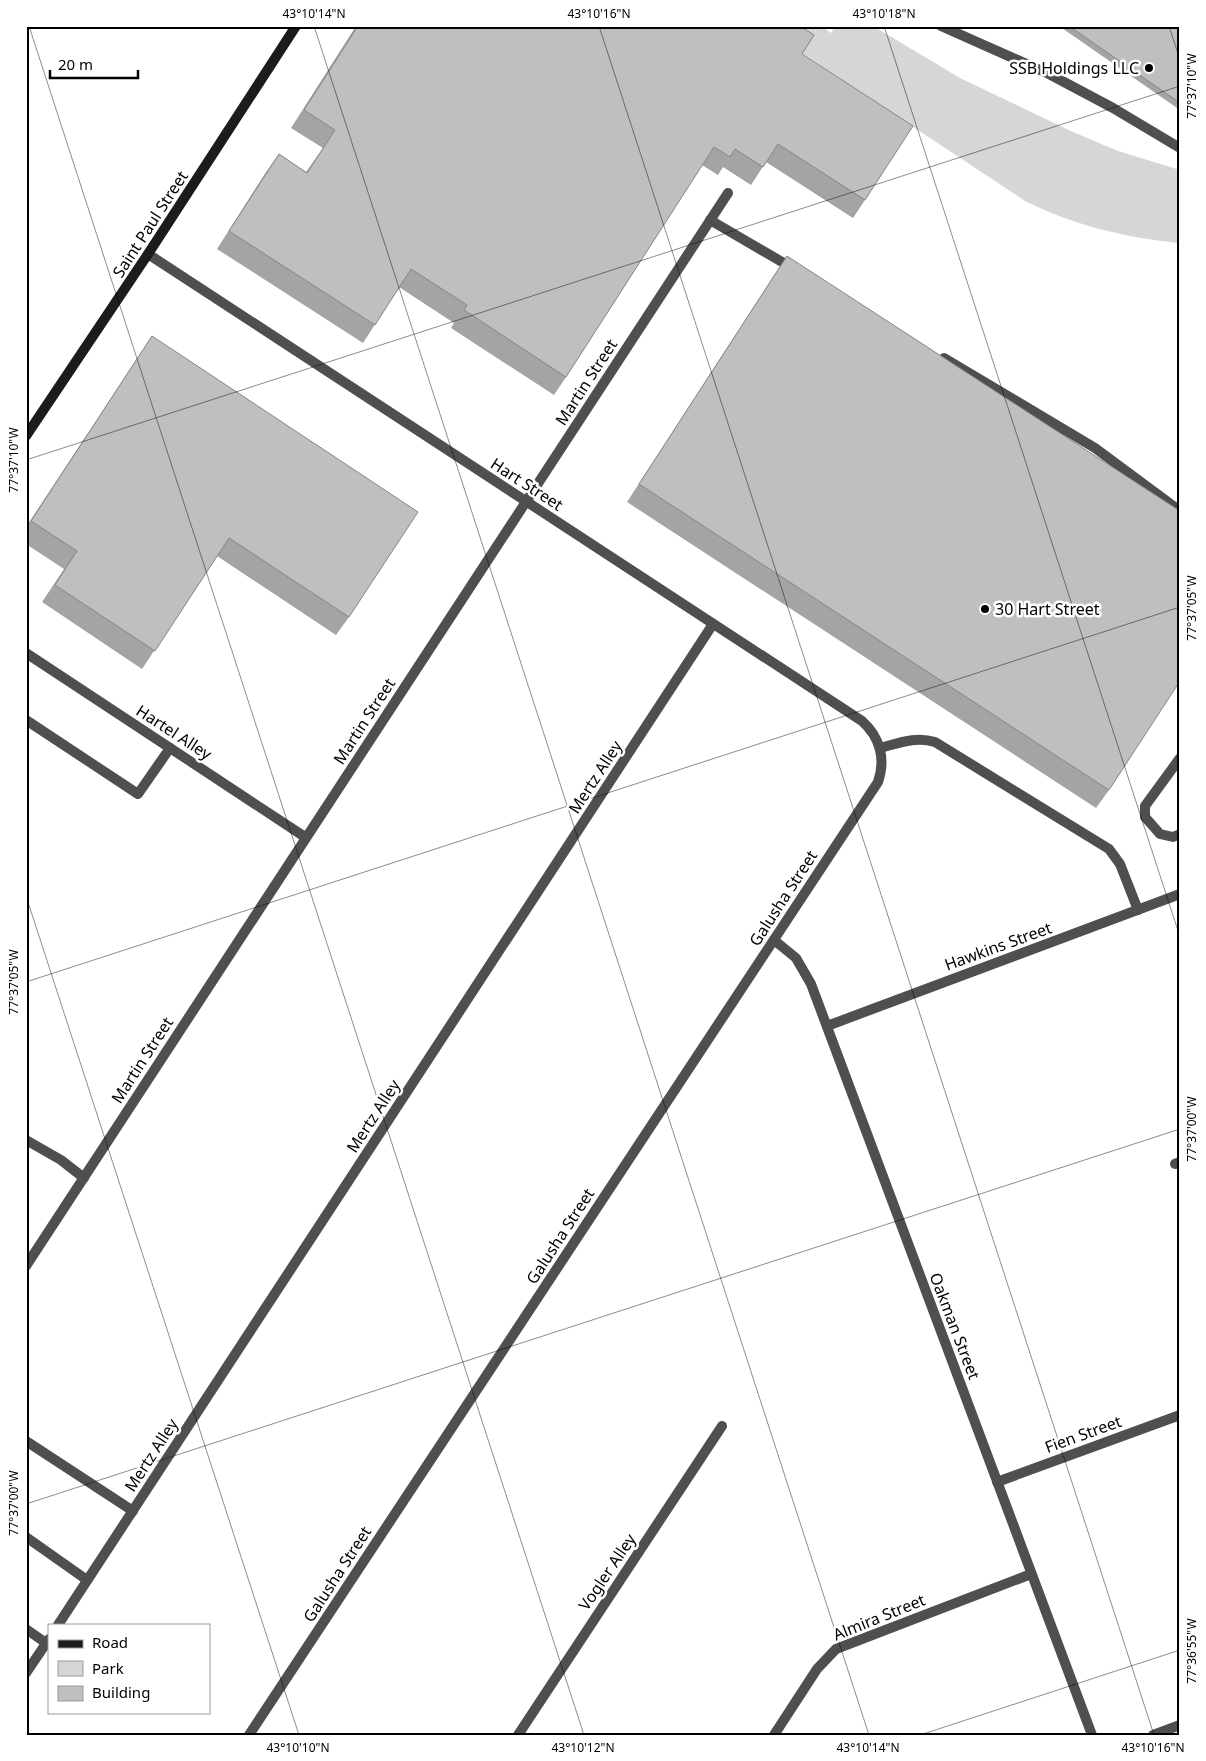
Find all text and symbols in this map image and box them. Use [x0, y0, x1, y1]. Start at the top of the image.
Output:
text: 43°10'14"N [282, 5, 346, 22]
text: 43°10'16"N [567, 5, 631, 22]
text: 43°10'18"N [852, 5, 916, 22]
scale bar [50, 48, 138, 80]
text: 77°37'10"W [1183, 53, 1200, 119]
text: 20 m [58, 54, 93, 74]
place label: SSB Holdings LLC [1009, 57, 1139, 79]
marker: SSB Holdings LLC [1143, 62, 1155, 74]
street label: Saint Paul Street [107, 166, 193, 282]
street label: Martin Street [550, 334, 622, 429]
text: 77°37'10"W [5, 427, 22, 493]
street label: Hart Street [487, 452, 568, 516]
text: 77°37'05"W [1183, 575, 1200, 641]
place label: 30 Hart Street [995, 598, 1100, 620]
marker: 30 Hart Street [979, 603, 991, 615]
street label: Martin Street [328, 673, 400, 768]
street label: Hartel Alley [132, 699, 217, 765]
street label: Mertz Alley [563, 736, 627, 818]
street label: Galusha Street [744, 846, 822, 950]
street label: Hawkins Street [941, 916, 1055, 976]
text: 77°37'05"W [5, 949, 22, 1015]
street label: Martin Street [106, 1012, 178, 1107]
street label: Mertz Alley [341, 1075, 405, 1157]
text: 77°37'00"W [1183, 1096, 1200, 1162]
street label: Galusha Street [521, 1184, 599, 1288]
street label: Oakman Street [925, 1269, 986, 1383]
street label: Fien Street [1042, 1410, 1125, 1458]
street label: Mertz Alley [119, 1414, 183, 1496]
text: 77°37'00"W [5, 1470, 22, 1536]
street label: Galusha Street [298, 1522, 376, 1626]
street label: Vogler Alley [573, 1529, 641, 1615]
street label: Almira Street [830, 1588, 929, 1645]
text: 77°36'55"W [1183, 1618, 1200, 1684]
legend [48, 1624, 210, 1714]
text: Road [92, 1632, 128, 1652]
text: Park [92, 1658, 124, 1678]
text: Building [92, 1682, 150, 1702]
text: 43°10'10"N [266, 1739, 330, 1756]
text: 43°10'12"N [551, 1739, 615, 1756]
text: 43°10'14"N [836, 1739, 900, 1756]
text: 43°10'16"N [1121, 1739, 1185, 1756]

